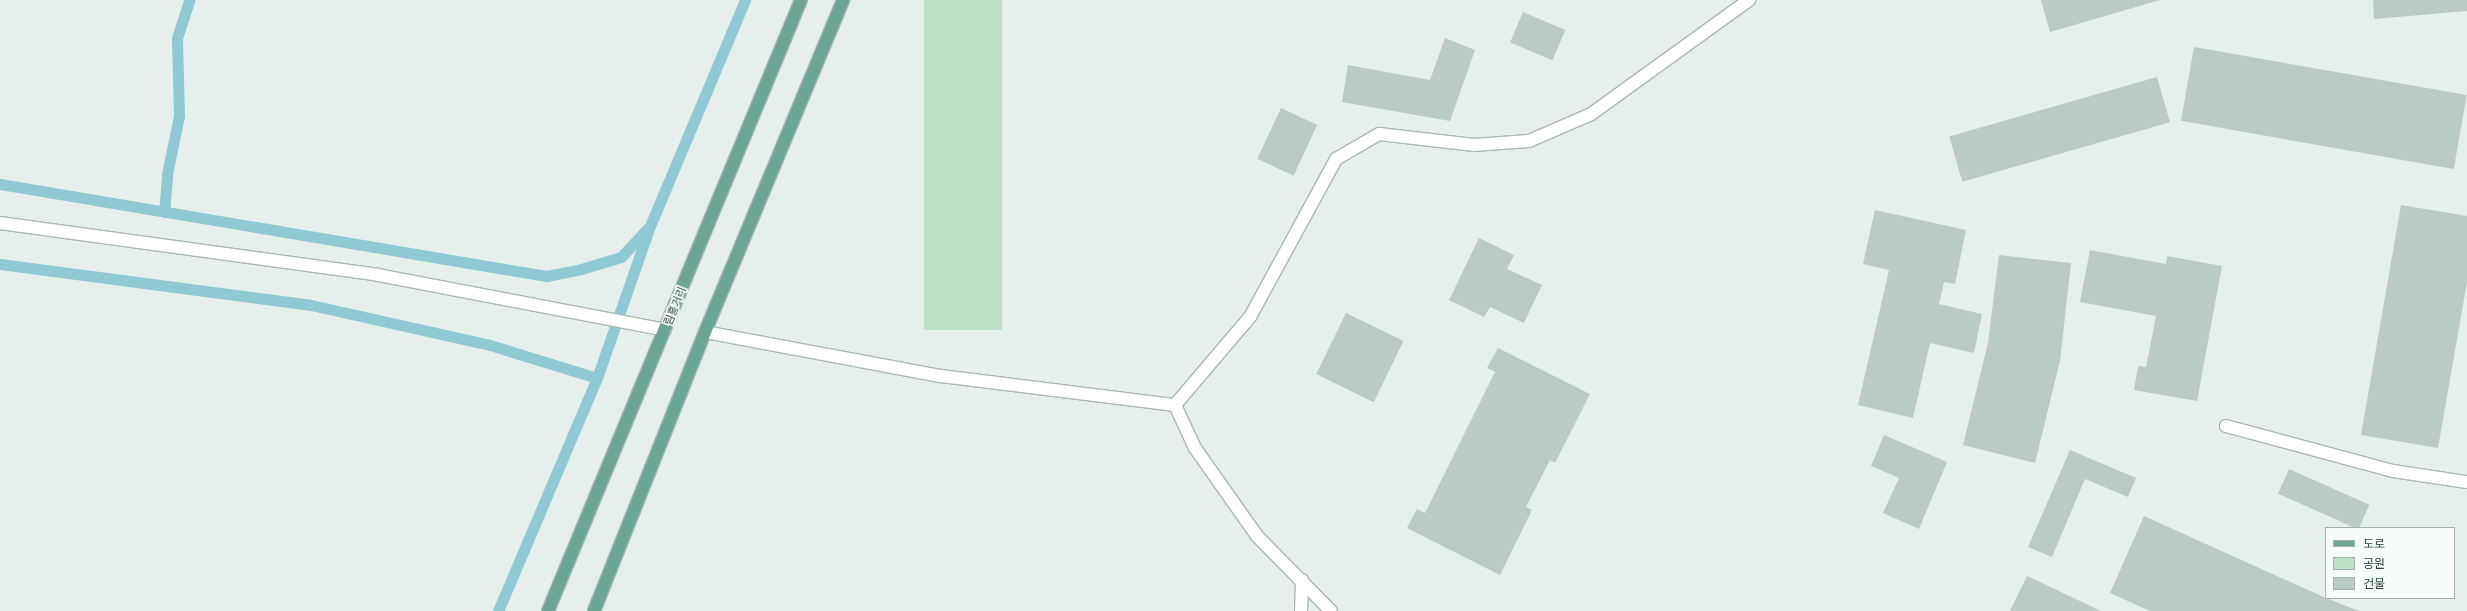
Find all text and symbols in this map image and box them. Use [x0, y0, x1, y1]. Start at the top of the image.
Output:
street label: 림흥거리 [661, 285, 689, 327]
legend [2325, 527, 2455, 599]
text: 도로 [2363, 535, 2385, 552]
text: 공원 [2363, 555, 2385, 572]
text: 건물 [2363, 575, 2385, 592]

